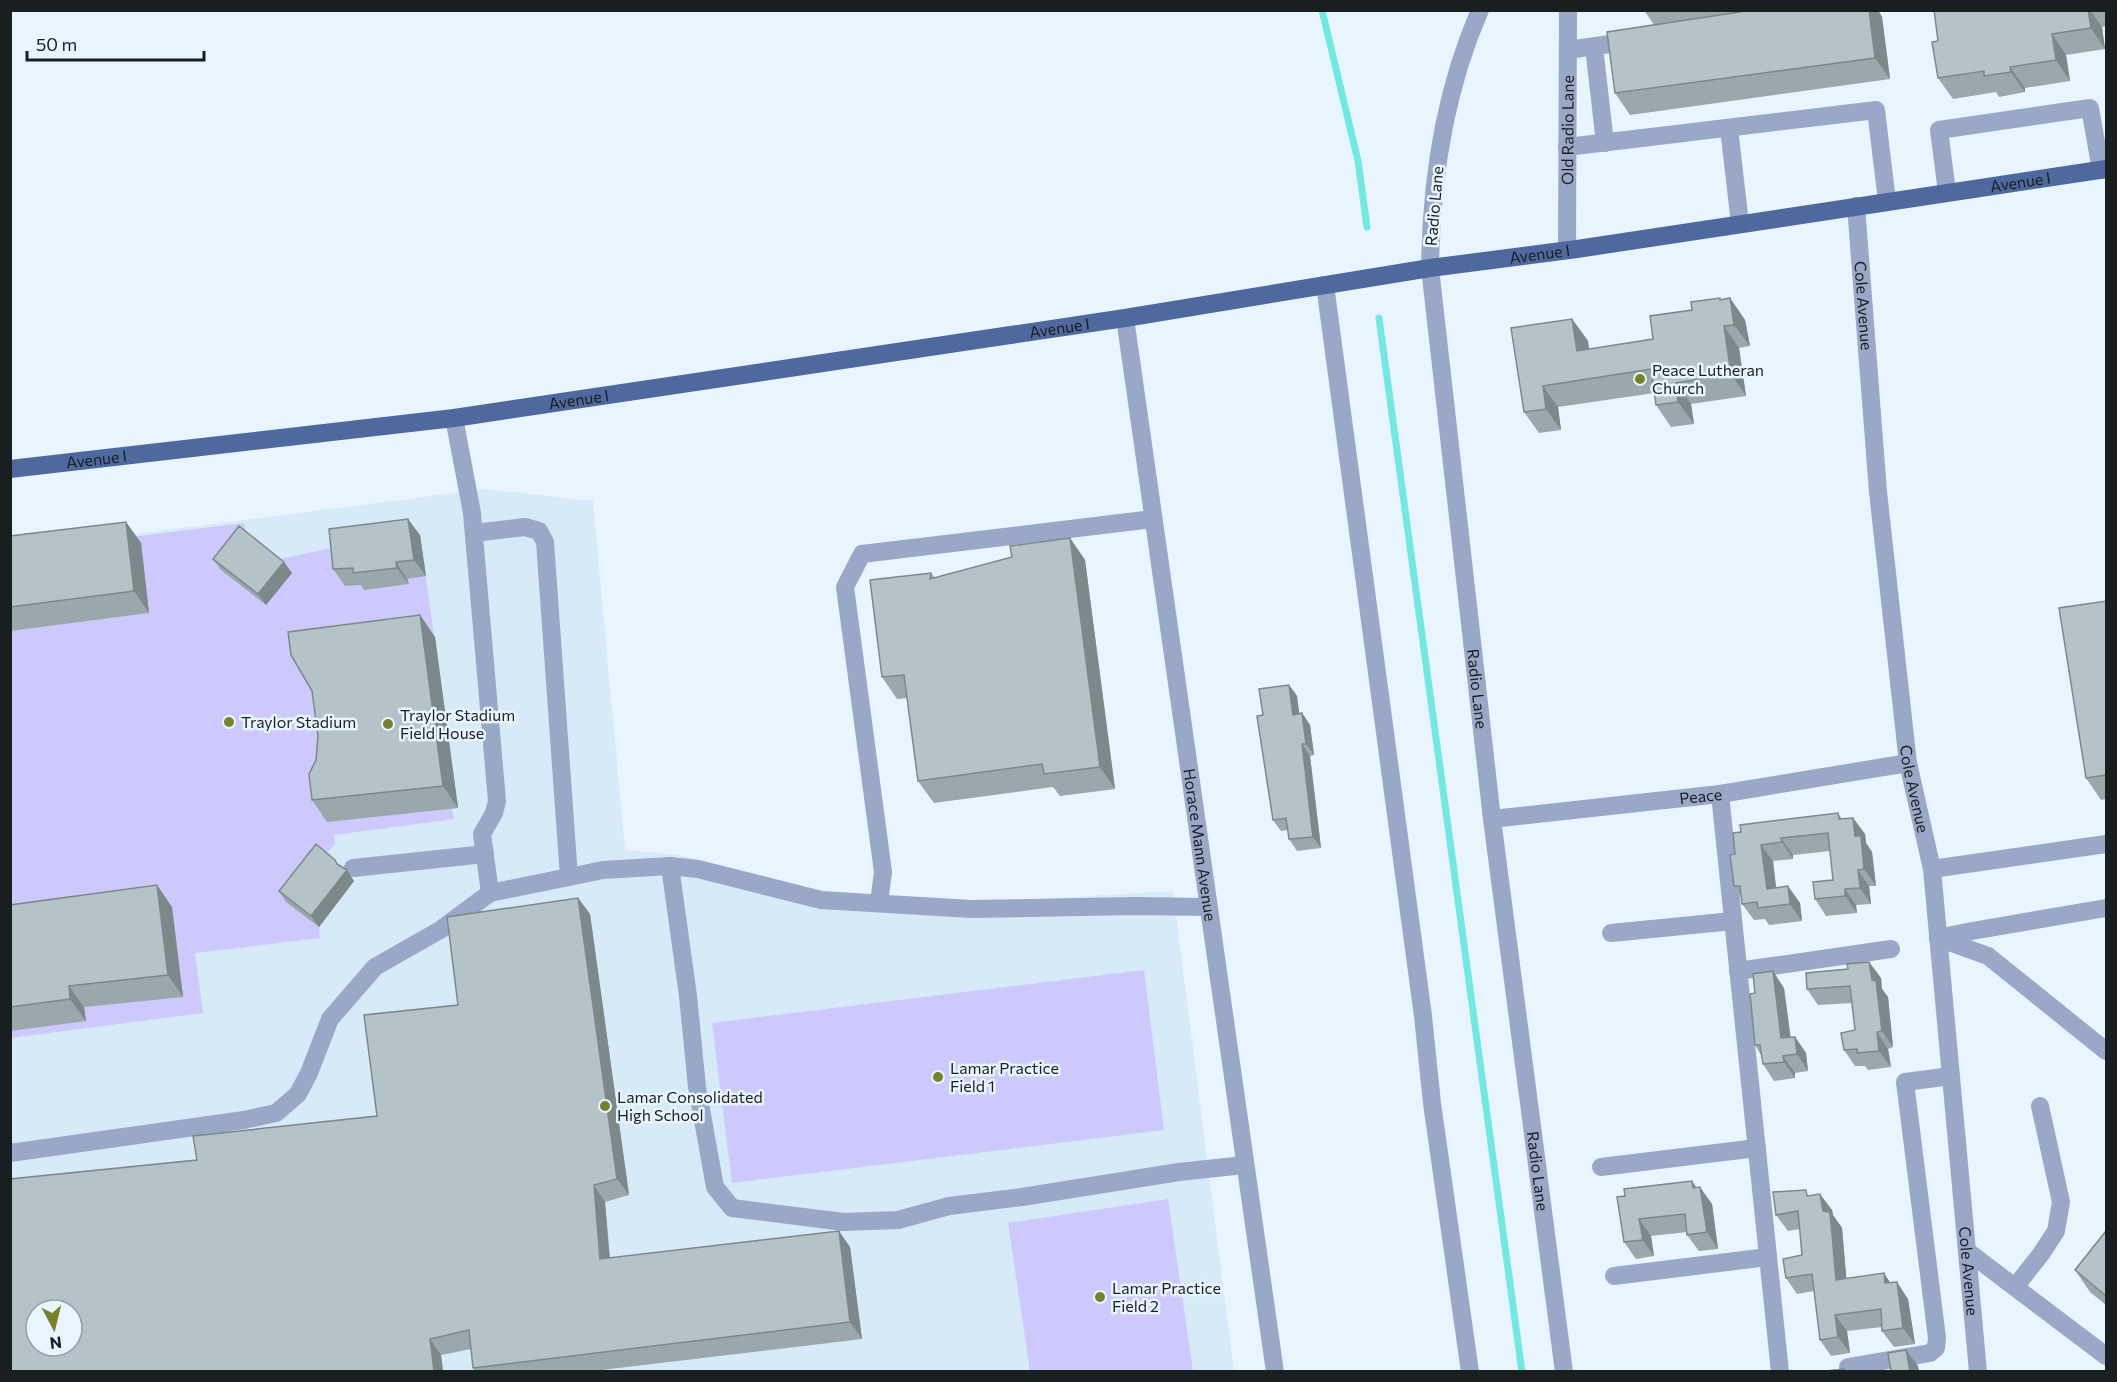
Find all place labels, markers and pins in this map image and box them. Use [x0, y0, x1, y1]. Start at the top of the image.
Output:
place label: Peace Lutheran Church [1652, 360, 1764, 397]
marker: Peace Lutheran Church [1633, 372, 1647, 386]
place label: Traylor Stadium Field House [400, 705, 515, 742]
place label: Traylor Stadium [241, 712, 356, 731]
marker: Traylor Stadium [222, 715, 236, 729]
marker: Traylor Stadium Field House [381, 717, 395, 731]
place label: Lamar Practice Field 1 [950, 1058, 1059, 1095]
marker: Lamar Practice Field 1 [931, 1070, 945, 1084]
place label: Lamar Consolidated High School [617, 1087, 763, 1124]
marker: Lamar Consolidated High School [598, 1099, 612, 1113]
place label: Lamar Practice Field 2 [1112, 1278, 1221, 1315]
marker: Lamar Practice Field 2 [1093, 1290, 1107, 1304]

